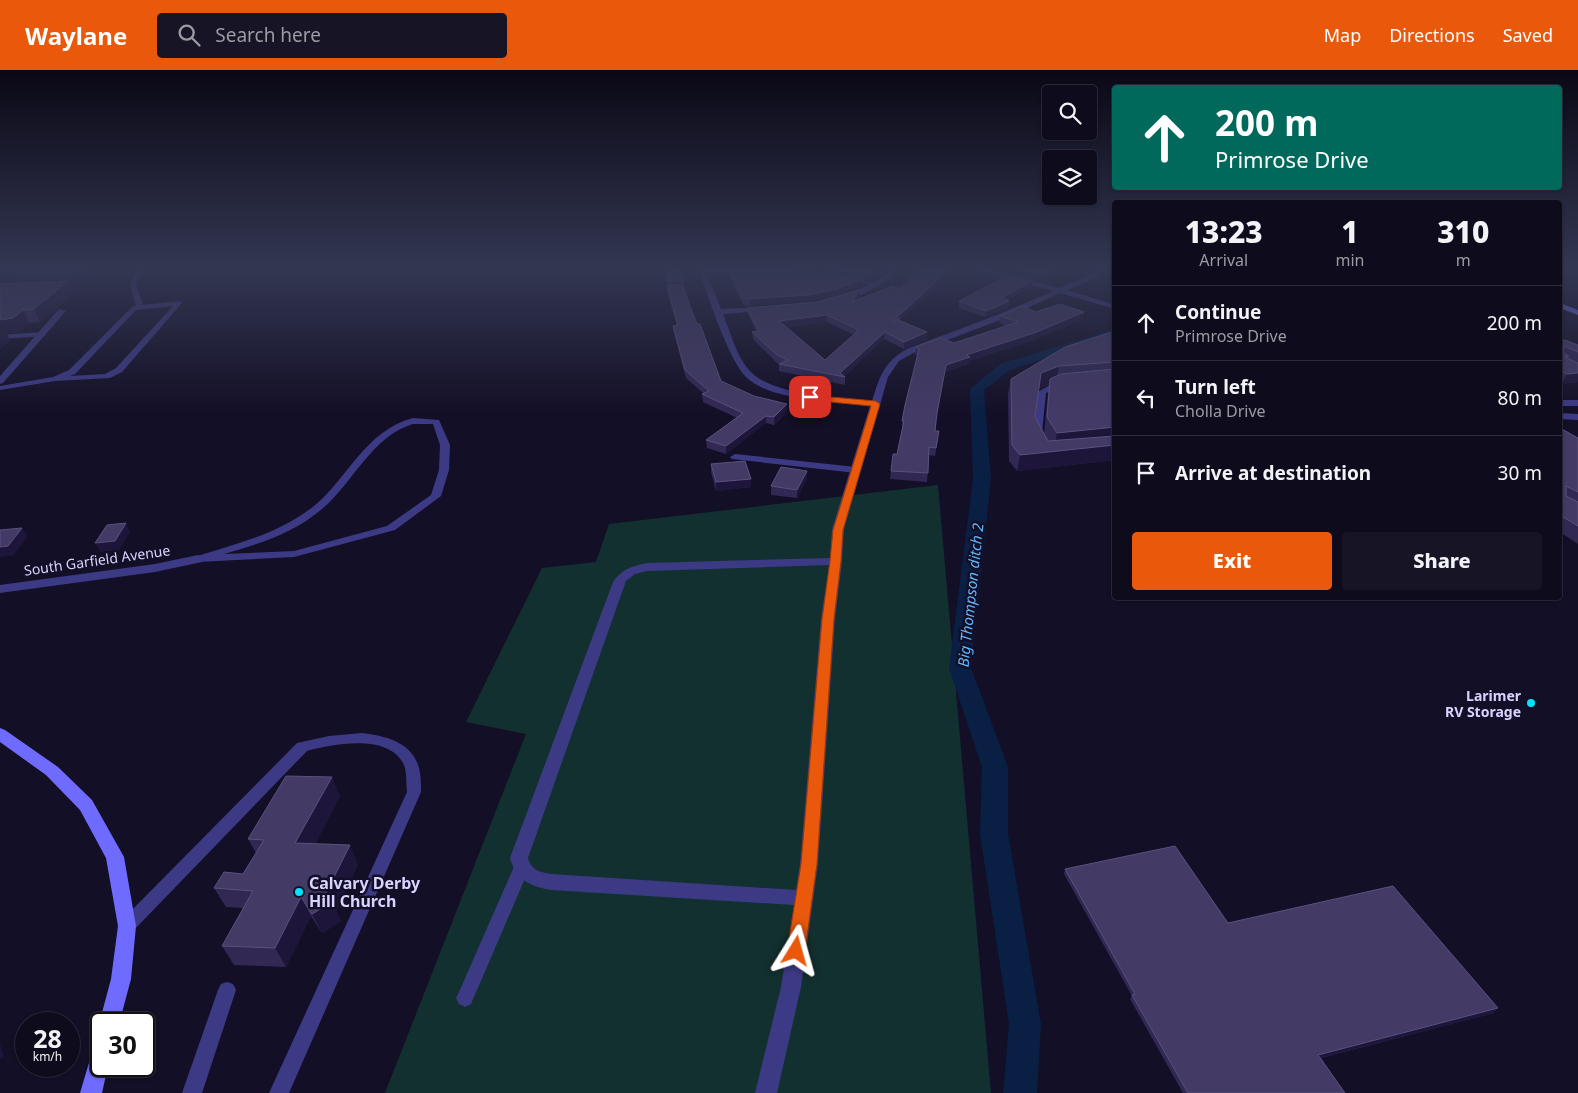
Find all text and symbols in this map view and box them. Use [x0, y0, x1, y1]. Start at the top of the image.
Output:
search box [157, 13, 507, 58]
text: Waylane [25, 19, 127, 52]
icon: search [175, 21, 203, 49]
text: Search here [215, 22, 321, 48]
text: Map [1324, 23, 1361, 47]
text: Directions [1389, 23, 1475, 47]
text: Saved [1503, 23, 1553, 47]
map controls [1042, 85, 1097, 205]
button: search [1042, 85, 1097, 140]
text: 200 m [1215, 99, 1318, 146]
icon: ahead [1132, 105, 1197, 170]
text: Primrose Drive [1215, 144, 1369, 174]
button: layers [1042, 150, 1097, 205]
text: 13:23 [1185, 211, 1263, 252]
text: 1 [1341, 211, 1359, 252]
text: 310 [1437, 211, 1489, 252]
text: Arrival [1199, 249, 1248, 271]
text: min [1335, 249, 1364, 271]
text: m [1456, 249, 1471, 271]
text: Continue [1175, 299, 1261, 325]
icon: ahead [1132, 309, 1160, 337]
text: 200 m [1487, 310, 1542, 336]
text: Primrose Drive [1175, 325, 1287, 347]
text: Turn left [1175, 374, 1256, 400]
pin [789, 376, 831, 418]
icon: arrive [796, 383, 824, 411]
icon: left [1132, 384, 1160, 412]
text: 80 m [1498, 385, 1542, 411]
text: Cholla Drive [1175, 400, 1266, 422]
icon: arrive [1132, 459, 1160, 487]
text: Arrive at destination [1175, 460, 1371, 486]
text: 30 m [1498, 460, 1542, 486]
water label: Big Thompson ditch 2 [952, 522, 988, 668]
button: Exit [1132, 532, 1332, 590]
button: Share [1342, 532, 1542, 590]
street label: South Garfield Avenue [23, 540, 171, 580]
place label: Larimer RV Storage [1445, 686, 1522, 721]
marker: Larimer RV Storage [1525, 697, 1537, 709]
place label: Calvary Derby Hill Church [309, 872, 421, 912]
marker: Calvary Derby Hill Church [293, 886, 305, 898]
position arrow [769, 924, 821, 976]
speed limit sign: 30 [90, 1012, 155, 1077]
text: 28 [33, 1021, 62, 1055]
text: km/h [33, 1048, 62, 1065]

